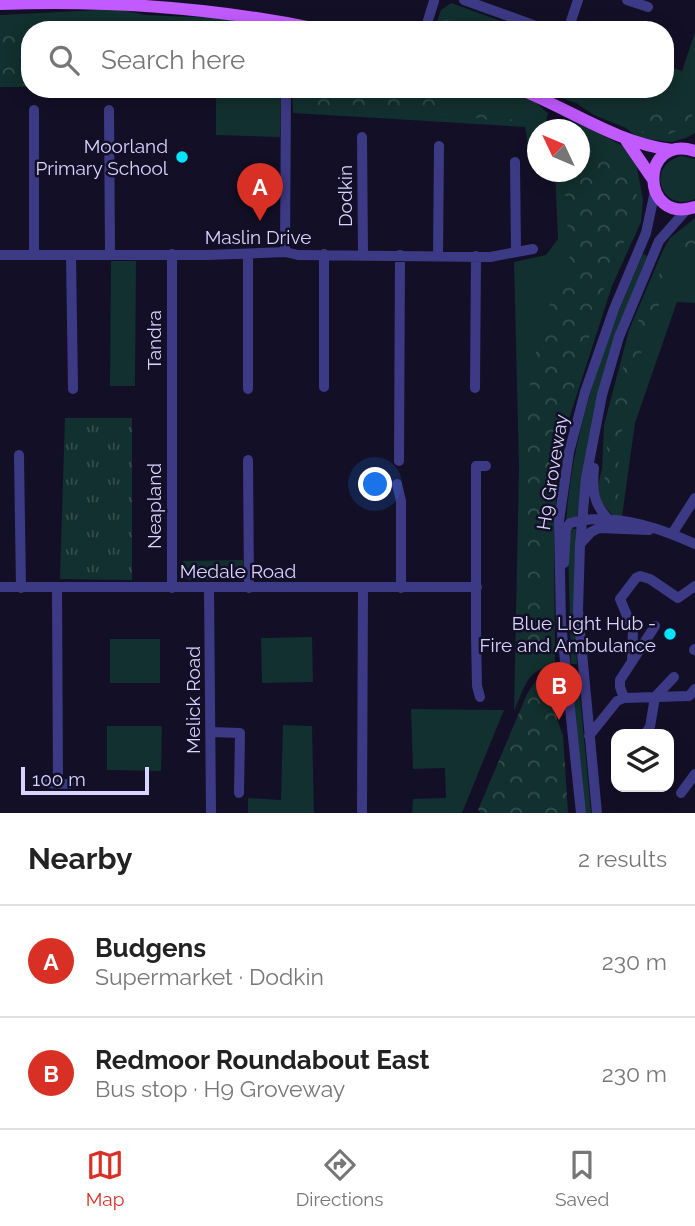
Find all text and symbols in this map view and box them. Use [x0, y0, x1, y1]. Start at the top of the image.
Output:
search box [21, 21, 674, 98]
icon: search [45, 41, 83, 79]
text: Search here [101, 45, 245, 75]
north arrow [527, 119, 590, 182]
place label: Moorland Primary School [35, 135, 169, 179]
marker: Moorland Primary School [174, 149, 190, 165]
pin: A [237, 163, 283, 221]
street label: Dodkin [334, 165, 356, 227]
street label: Maslin Drive [205, 226, 311, 248]
street label: Tandra [143, 310, 165, 370]
street label: H9 Groveway [532, 412, 572, 532]
street label: Neapland [143, 463, 165, 549]
your location [358, 467, 392, 501]
street label: Medale Road [180, 560, 296, 582]
place label: Blue Light Hub - Fire and Ambulance [479, 612, 656, 656]
marker: Blue Light Hub - Fire and Ambulance [662, 626, 678, 642]
street label: Melick Road [182, 646, 204, 754]
pin: B [536, 662, 582, 720]
map controls [611, 729, 674, 792]
button: layers [611, 729, 674, 792]
scale bar [21, 764, 149, 796]
text: 100 m [32, 768, 86, 790]
text: Nearby [28, 841, 132, 876]
text: 2 results [578, 845, 667, 872]
text: Budgens [95, 933, 206, 963]
text: A [43, 948, 59, 975]
text: 230 m [602, 948, 667, 975]
text: Supermarket · Dodkin [95, 963, 324, 990]
text: Redmoor Roundabout East [95, 1045, 429, 1075]
text: B [43, 1060, 59, 1087]
text: 230 m [602, 1060, 667, 1087]
text: Bus stop · H9 Groveway [95, 1075, 345, 1102]
tab: Map [86, 1146, 124, 1210]
tab: Directions [296, 1146, 384, 1210]
tab: Saved [555, 1146, 609, 1210]

